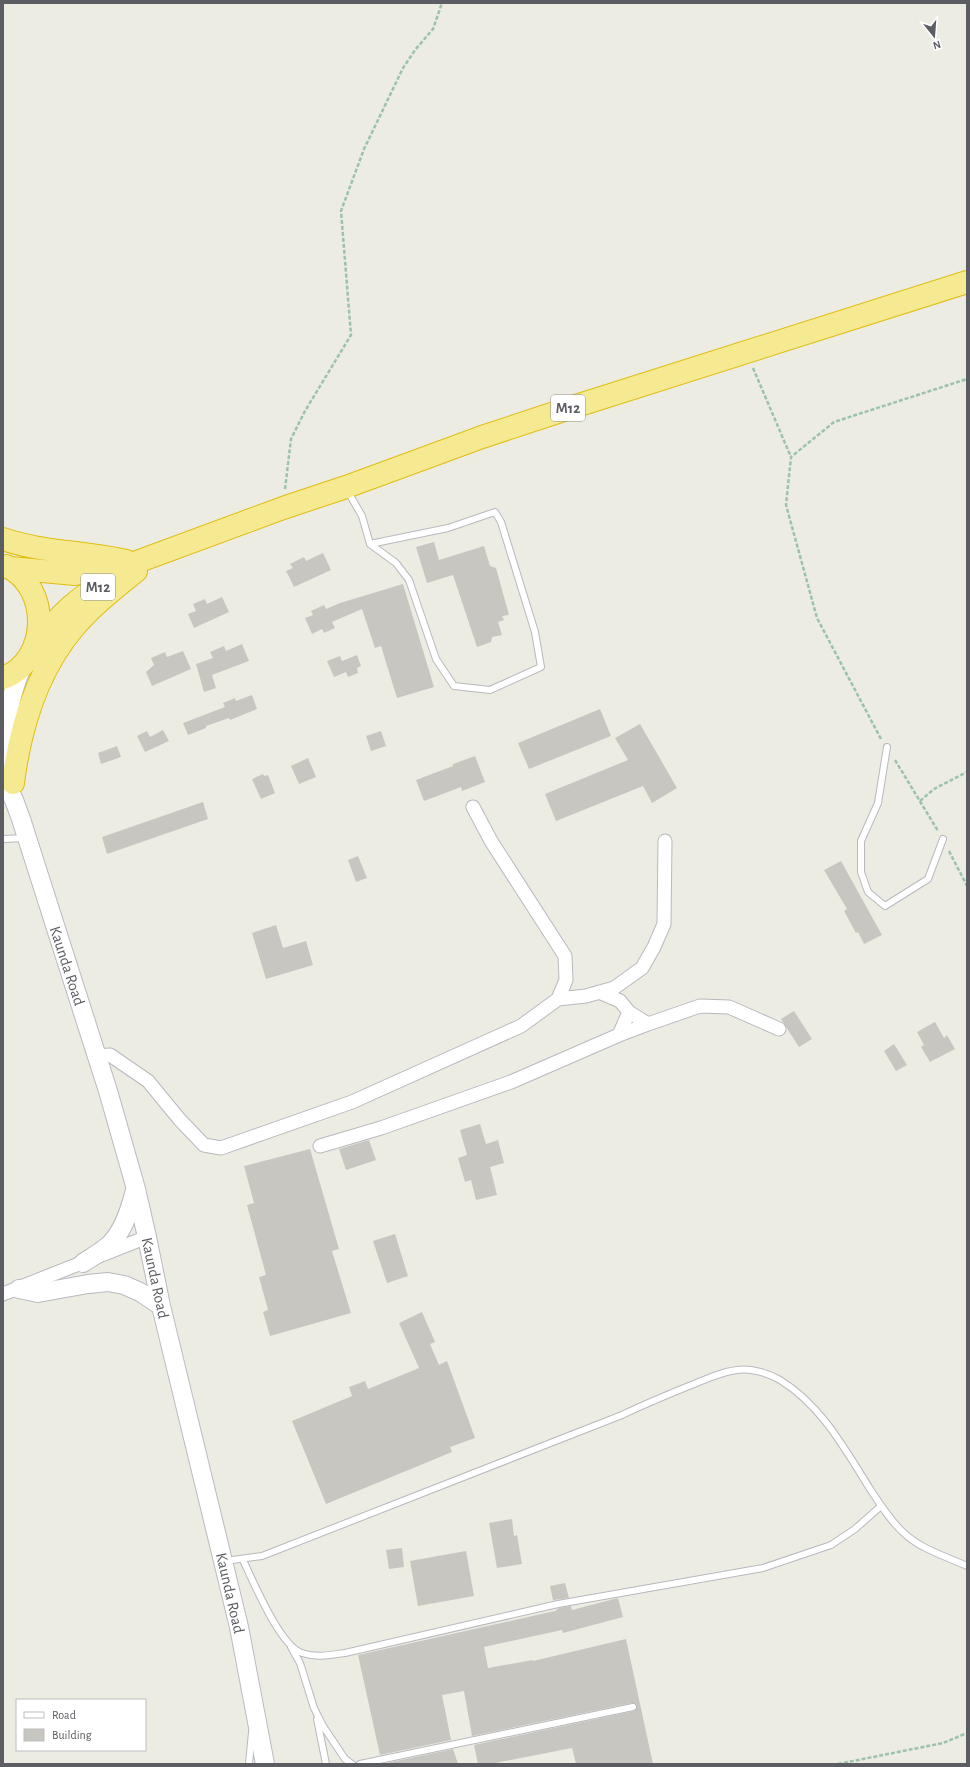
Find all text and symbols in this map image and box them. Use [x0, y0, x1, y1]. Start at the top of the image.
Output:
north arrow [914, 16, 954, 56]
text: N [932, 39, 942, 51]
road number: M12 [551, 395, 585, 421]
road number: M12 [81, 574, 115, 600]
street label: Kaunda Road [47, 924, 87, 1008]
street label: Kaunda Road [139, 1236, 171, 1320]
street label: Kaunda Road [213, 1551, 247, 1635]
legend [16, 1699, 146, 1751]
text: Road [52, 1709, 76, 1721]
text: Building [52, 1729, 92, 1741]

